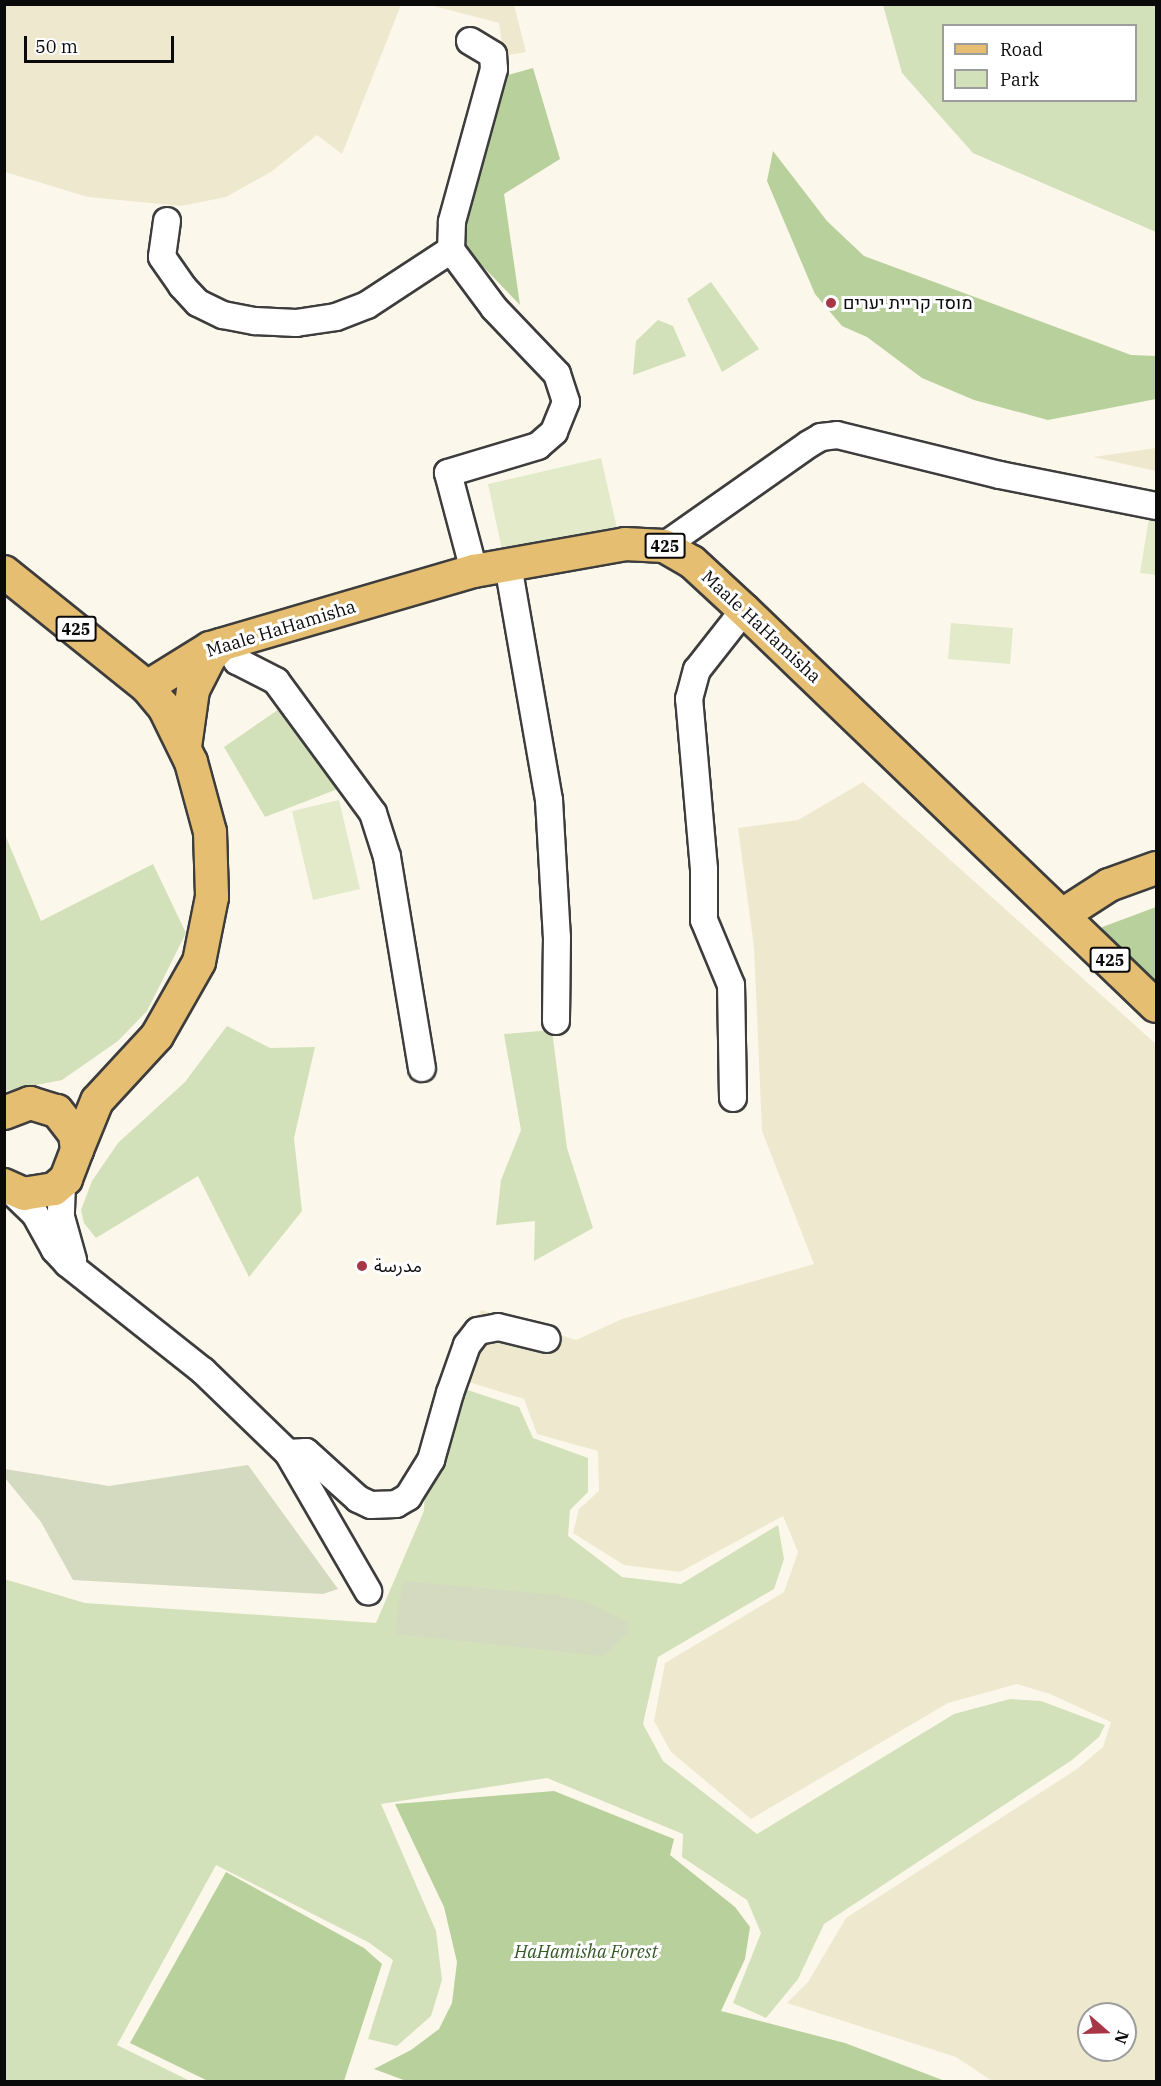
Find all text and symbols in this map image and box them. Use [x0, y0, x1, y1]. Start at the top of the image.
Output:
scale bar [27, 24, 177, 62]
legend [942, 24, 1137, 102]
text: 50 m [35, 35, 78, 58]
text: Road [1000, 38, 1043, 61]
text: Park [1000, 68, 1039, 91]
place label: מוסד קריית יערים [843, 292, 973, 314]
marker: מוסד קריית יערים [824, 296, 838, 310]
road number: 425 [644, 533, 686, 559]
street label: Maale HaHamisha [697, 566, 825, 688]
street label: Maale HaHamisha [204, 596, 358, 662]
road number: 425 [55, 616, 97, 642]
road number: 425 [1089, 947, 1131, 973]
place label: مدرسة [374, 1255, 422, 1277]
marker: مدرسة [355, 1259, 369, 1273]
park label: HaHamisha Forest [514, 1941, 658, 1963]
north arrow [1077, 2002, 1137, 2062]
text: N [1110, 2028, 1134, 2047]

